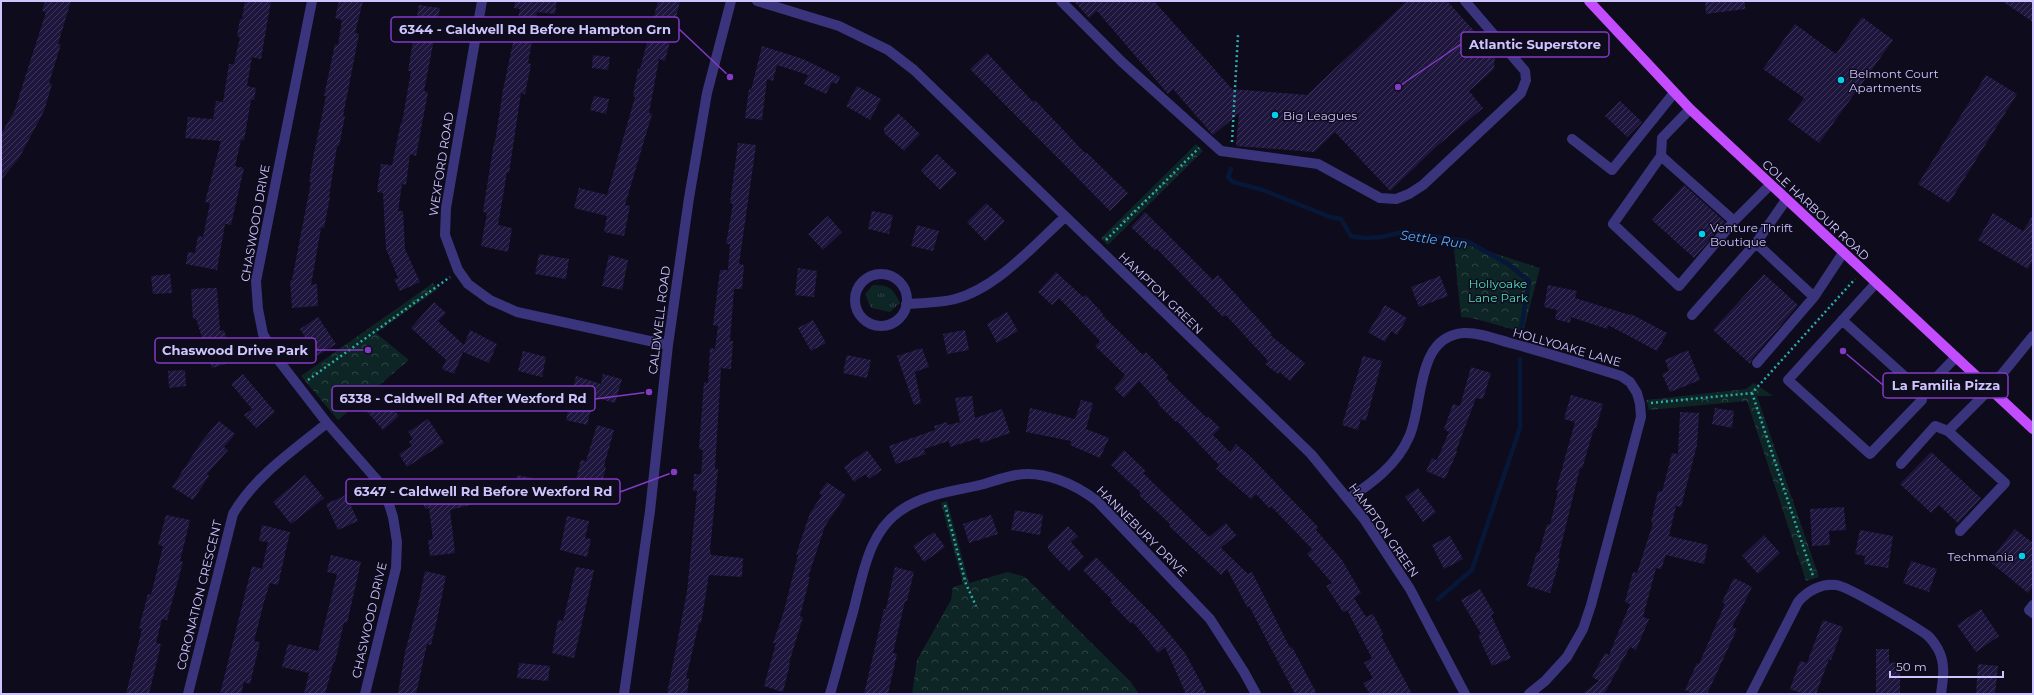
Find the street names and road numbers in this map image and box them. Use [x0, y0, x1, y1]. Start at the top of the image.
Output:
street label: WEXFORD ROAD [425, 111, 457, 217]
street label: COLE HARBOUR ROAD [1759, 156, 1873, 264]
street label: CHASWOOD DRIVE [237, 163, 273, 283]
street label: HAMPTON GREEN [1116, 249, 1206, 337]
street label: CALDWELL ROAD [645, 265, 673, 375]
street label: HOLLYOAKE LANE [1511, 324, 1623, 370]
street label: HAMPTON GREEN [1346, 480, 1422, 580]
street label: HANNEBURY DRIVE [1094, 483, 1190, 579]
street label: CORONATION CRESCENT [173, 518, 225, 672]
street label: CHASWOOD DRIVE [348, 560, 390, 680]

